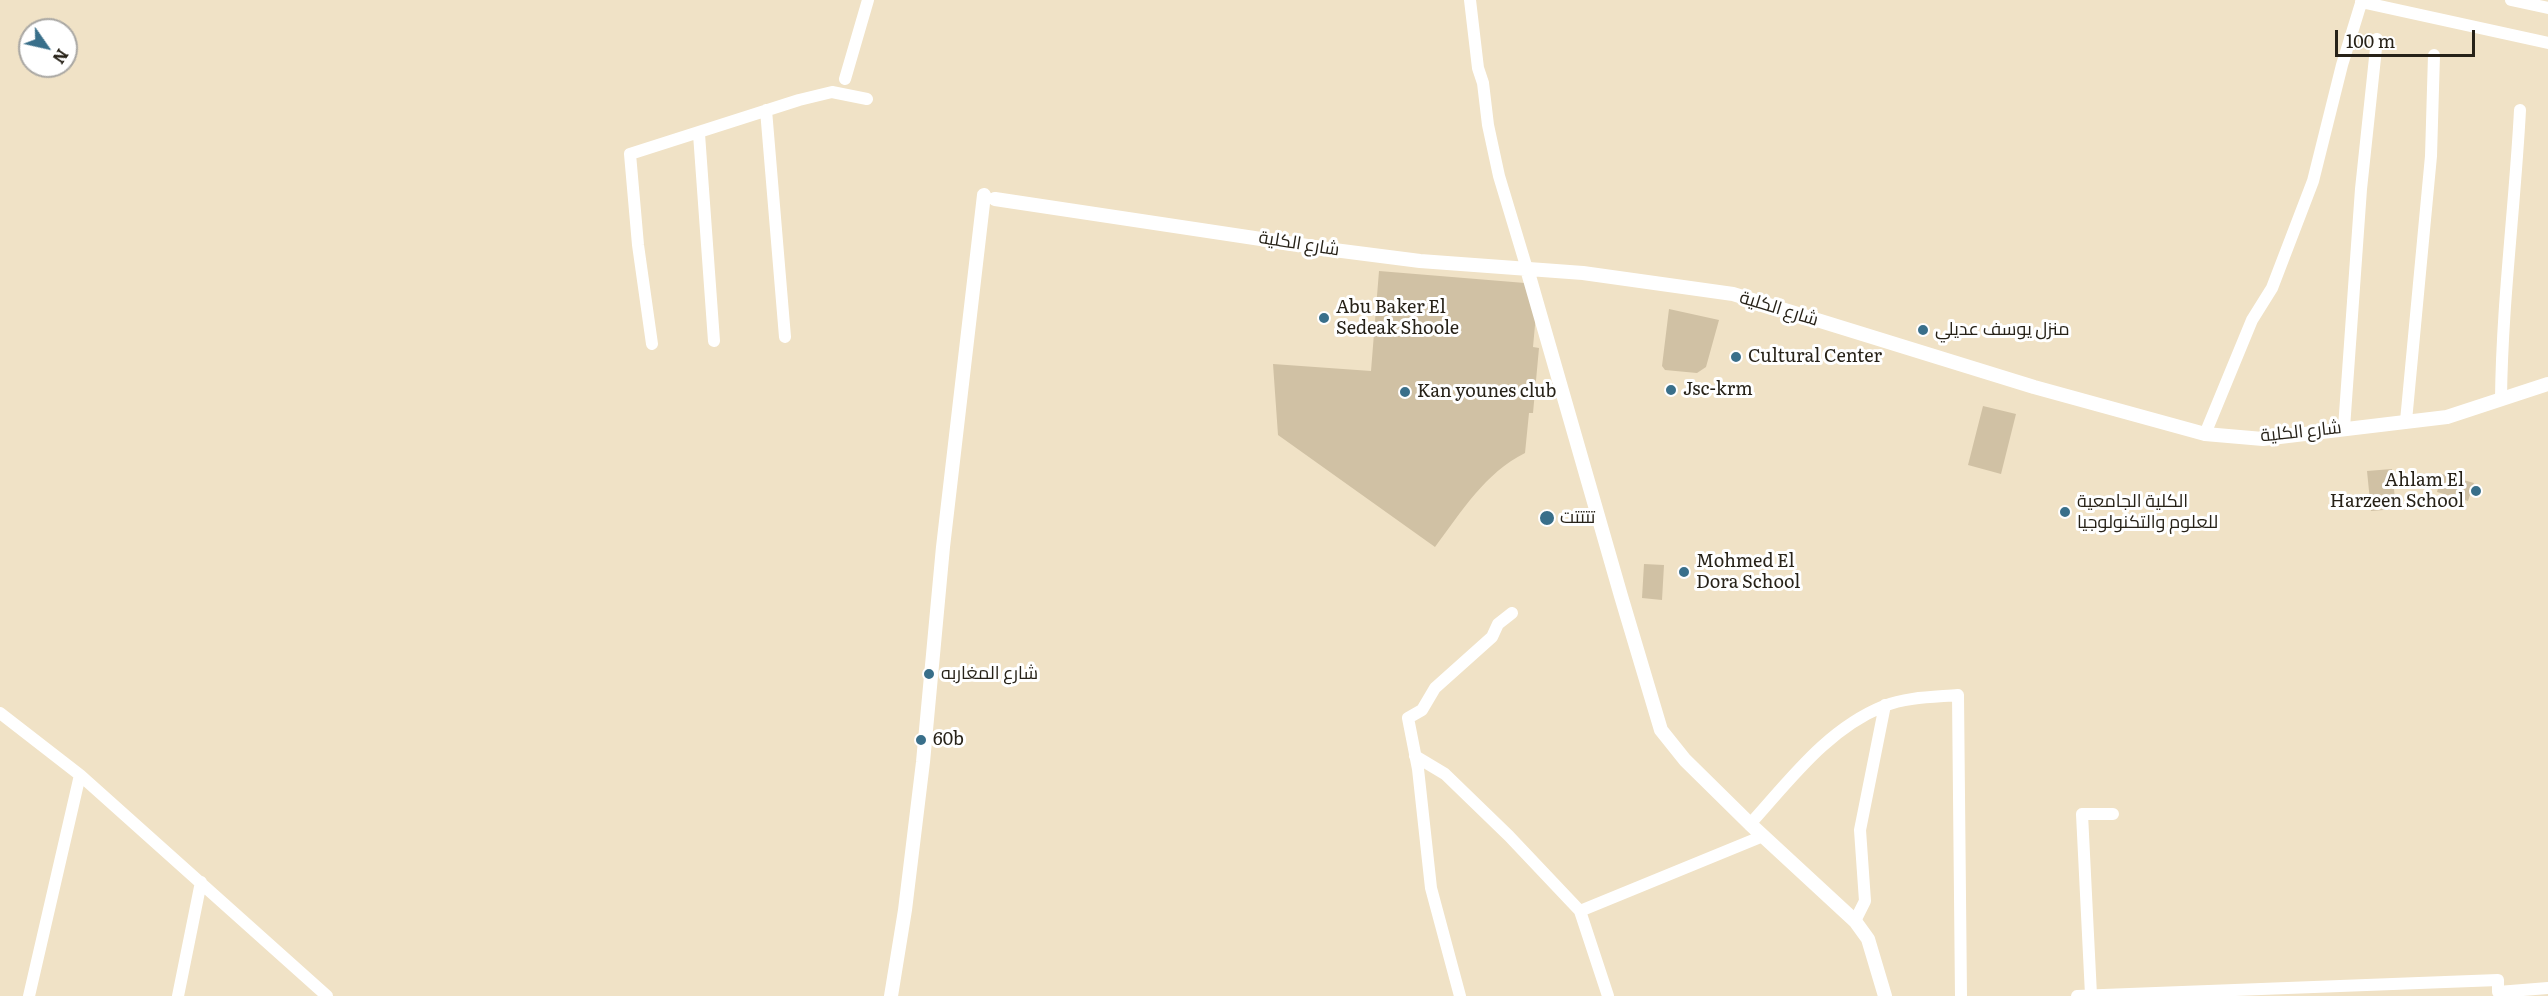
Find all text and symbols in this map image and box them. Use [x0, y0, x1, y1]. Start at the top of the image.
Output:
north arrow [18, 18, 78, 78]
scale bar [2338, 18, 2478, 56]
text: 100 m [2346, 27, 2395, 54]
text: N [48, 45, 75, 69]
street label: شارع الكلية [1257, 227, 1341, 261]
street label: شارع الكلية [1737, 287, 1821, 331]
place label: Abu Baker El Sedeak Shoole [1336, 297, 1459, 340]
marker: Abu Baker El Sedeak Shoole [1317, 311, 1331, 325]
place label: منزل يوسف عديلي [1935, 319, 2070, 341]
marker: منزل يوسف عديلي [1916, 323, 1930, 337]
place label: Cultural Center [1748, 346, 1882, 368]
marker: Cultural Center [1729, 350, 1743, 364]
place label: Jsc-krm [1683, 379, 1753, 401]
place label: Kan younes club [1417, 381, 1556, 403]
marker: Jsc-krm [1664, 383, 1678, 397]
marker: Kan younes club [1398, 385, 1412, 399]
street label: شارع الكلية [2259, 417, 2343, 447]
place label: Ahlam El Harzeen School [2330, 470, 2464, 512]
marker: Ahlam El Harzeen School [2469, 484, 2483, 498]
place label: الكلية الجامعية للعلوم والتكنولوجيا [2077, 491, 2218, 534]
marker: الكلية الجامعية للعلوم والتكنولوجيا [2058, 505, 2072, 519]
place label: تتتتت [1560, 507, 1595, 529]
marker: تتتتت [1538, 509, 1556, 527]
place label: Mohmed El Dora School [1696, 551, 1800, 594]
marker: Mohmed El Dora School [1677, 565, 1691, 579]
place label: شارع المغاربه [941, 663, 1038, 685]
marker: شارع المغاربه [922, 667, 936, 681]
place label: 60b [933, 729, 964, 751]
marker: 60b [914, 733, 928, 747]

